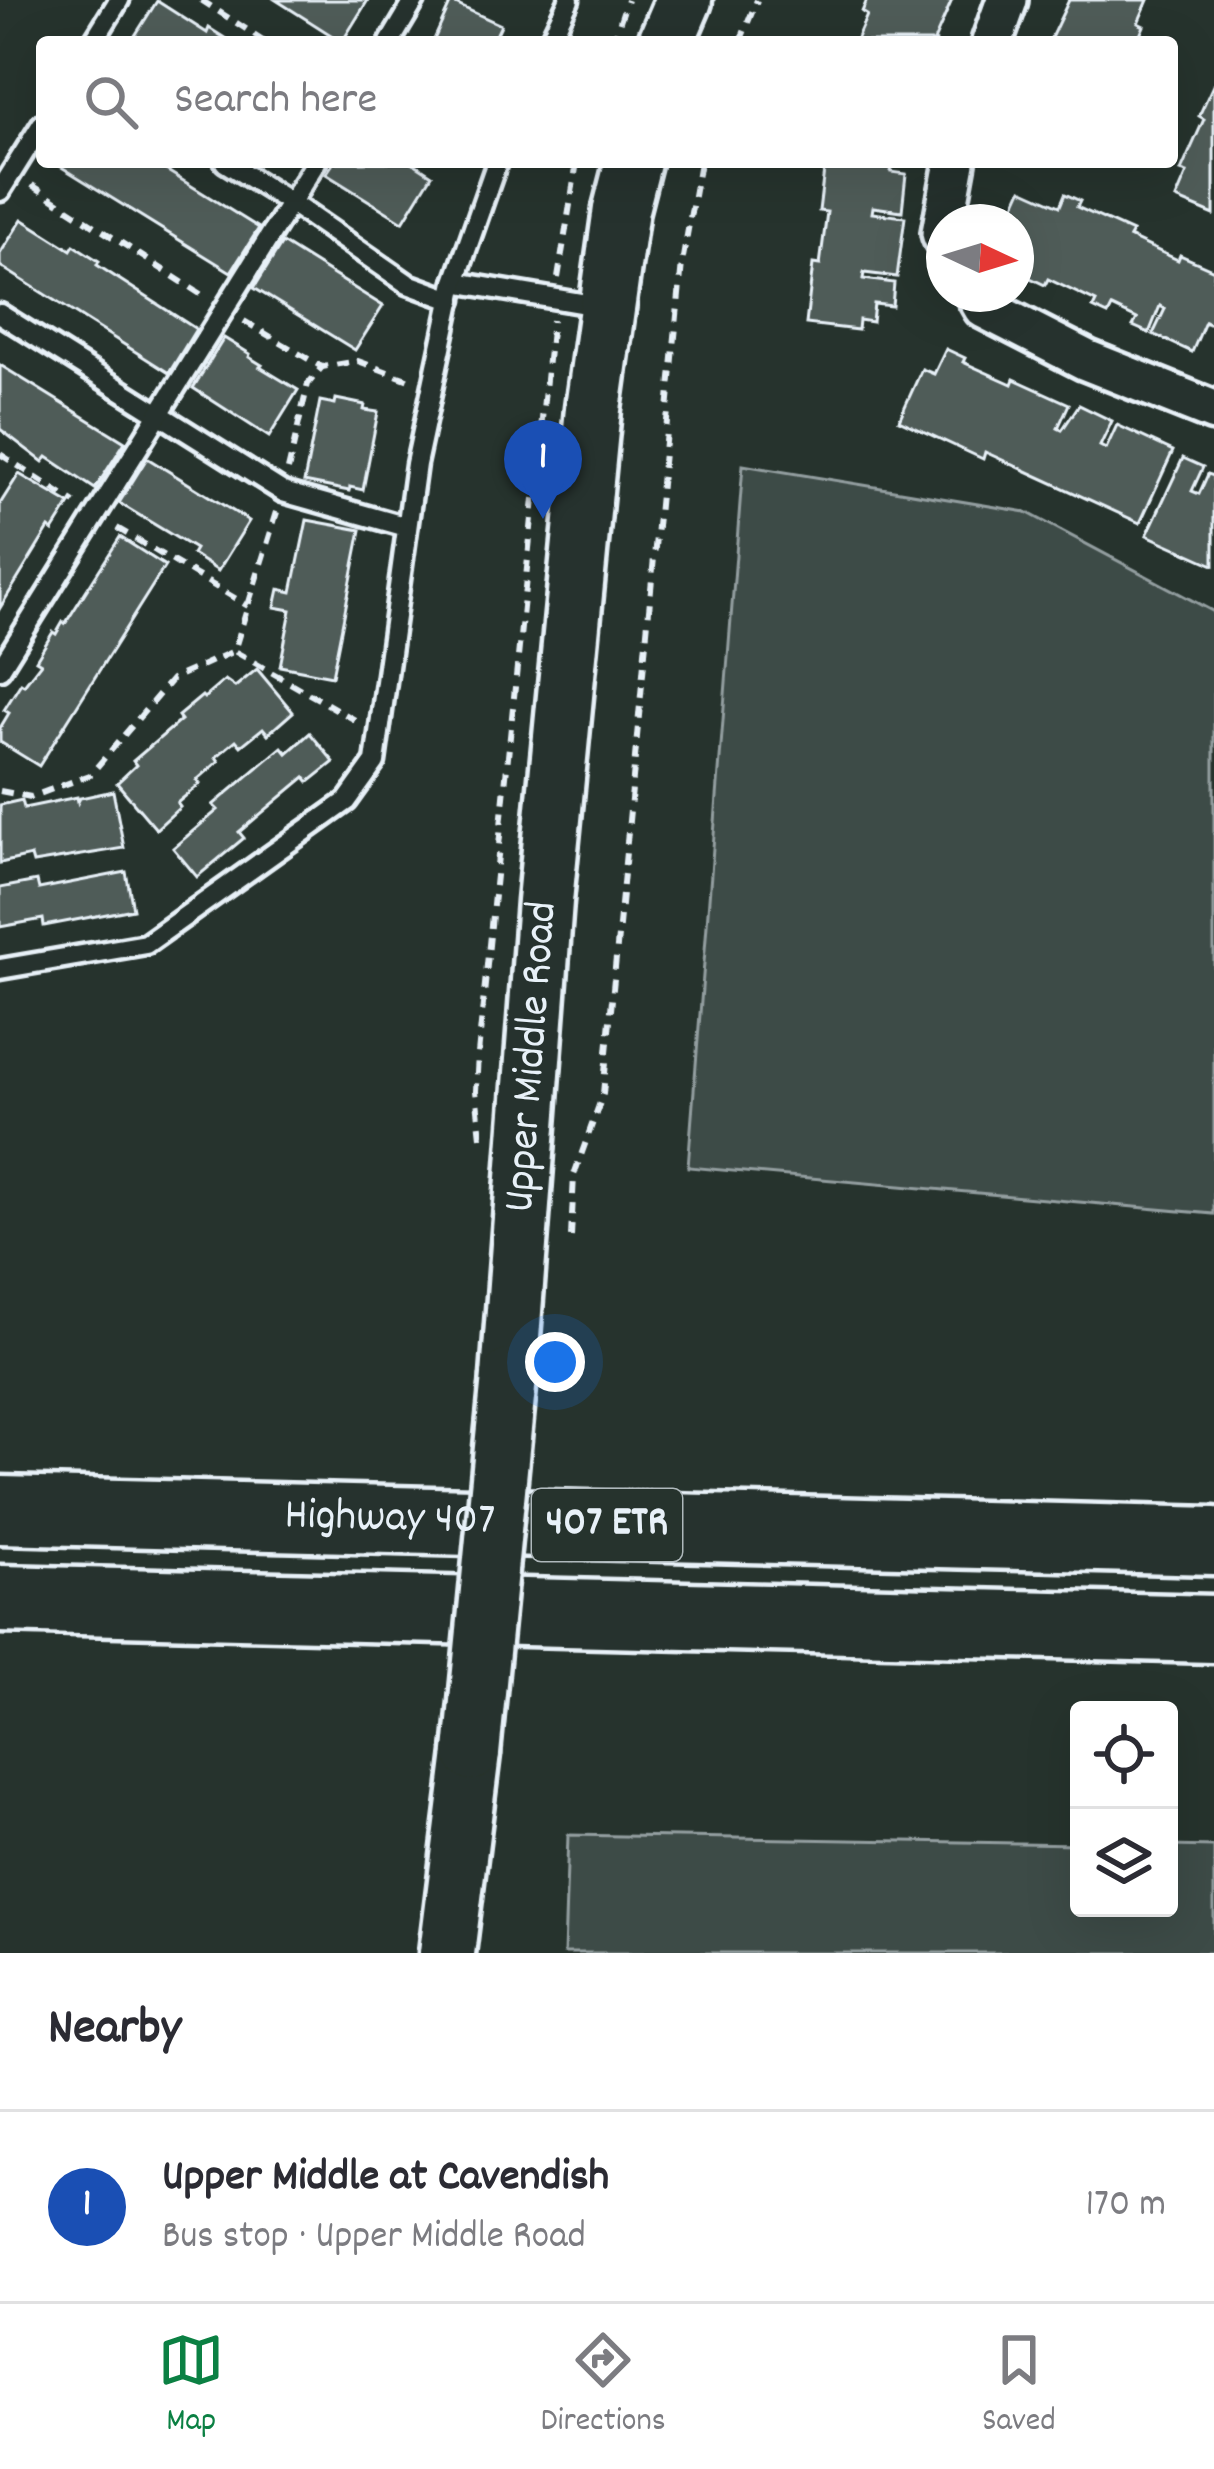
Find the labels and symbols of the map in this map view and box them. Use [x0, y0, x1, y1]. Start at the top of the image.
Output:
north arrow [926, 204, 1034, 312]
pin: 1 [504, 420, 582, 519]
street label: Upper Middle Road [490, 899, 577, 1215]
your location [525, 1332, 585, 1392]
street label: Highway 407 [284, 1485, 496, 1555]
road number: 407 ETR [532, 1489, 682, 1561]

